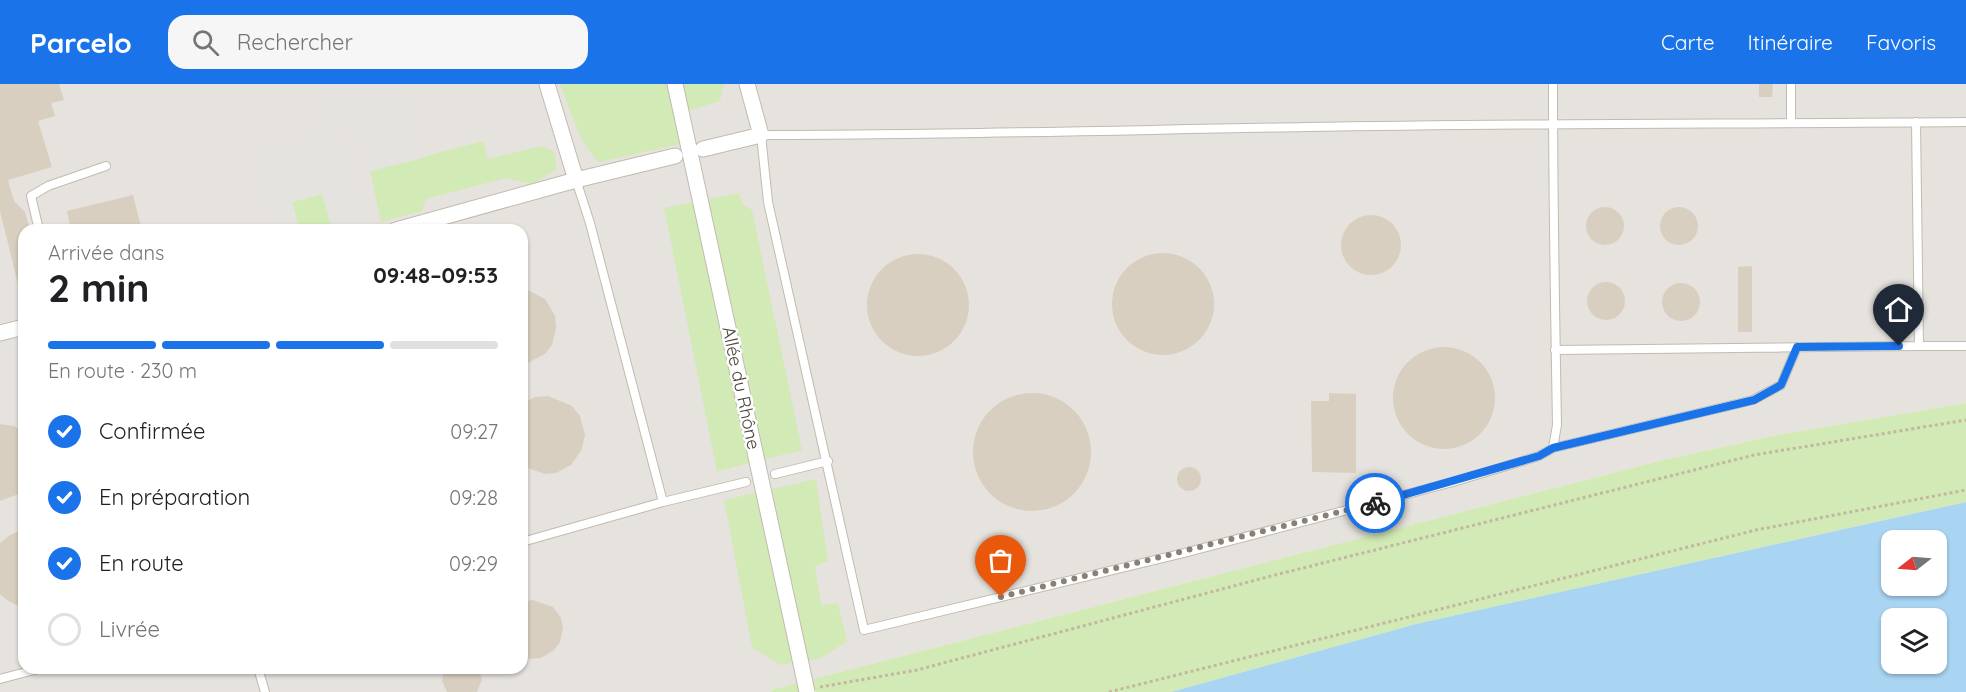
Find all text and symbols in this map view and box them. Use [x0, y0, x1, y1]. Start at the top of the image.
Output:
search box [168, 15, 588, 69]
text: Parcelo [30, 25, 132, 60]
icon: search [189, 26, 222, 59]
text: Rechercher [237, 28, 353, 56]
text: Carte [1661, 29, 1715, 55]
text: Itinéraire [1748, 29, 1833, 55]
text: Favoris [1866, 29, 1936, 55]
text: Arrivée dans [48, 240, 164, 265]
text: 09:48–09:53 [373, 261, 498, 289]
text: 2 min [48, 263, 150, 312]
pin [1873, 284, 1924, 346]
icon: home [1882, 293, 1915, 326]
street label: Allée du Rhône [717, 324, 766, 451]
text: En route · 230 m [48, 358, 197, 383]
icon: check [48, 415, 81, 448]
text: Confirmée [99, 417, 205, 445]
text: 09:27 [450, 419, 498, 444]
courier [1345, 473, 1405, 533]
icon: check [48, 481, 81, 514]
text: En préparation [99, 483, 250, 511]
text: 09:28 [449, 485, 498, 510]
icon: bike [1359, 487, 1392, 520]
north arrow [1881, 530, 1947, 596]
map controls [1881, 530, 1947, 674]
pin [975, 535, 1026, 597]
icon: bag [984, 544, 1017, 577]
icon: check [48, 547, 81, 580]
text: En route [99, 549, 184, 577]
text: 09:29 [449, 551, 498, 576]
button: layers [1881, 608, 1947, 674]
text: Livrée [99, 615, 160, 643]

